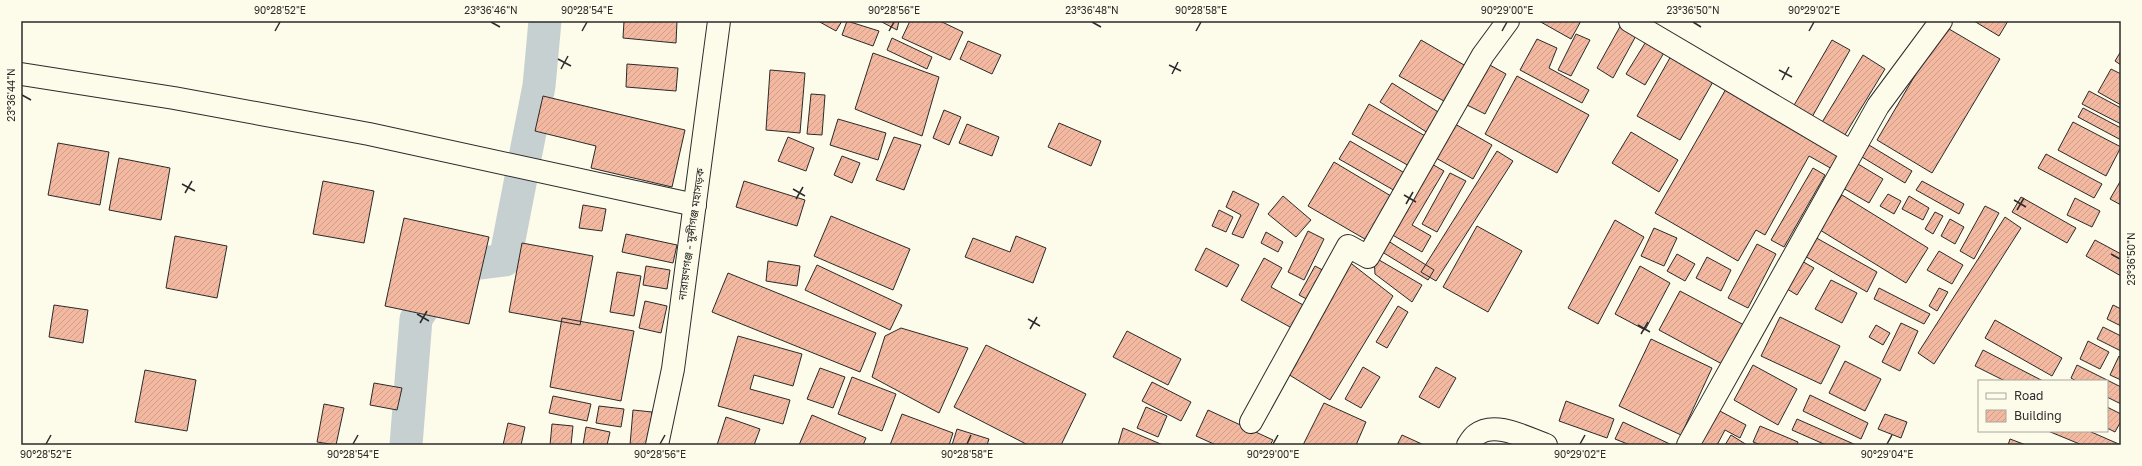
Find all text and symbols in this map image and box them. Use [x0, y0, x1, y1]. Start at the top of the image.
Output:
text: 90°28'52"E [254, 4, 306, 16]
text: 23°36'46"N [464, 4, 518, 16]
text: 90°28'54"E [561, 4, 613, 16]
text: 90°28'56"E [868, 4, 920, 16]
text: 23°36'48"N [1065, 4, 1119, 16]
text: 90°28'58"E [1175, 4, 1227, 16]
text: 90°29'00"E [1481, 4, 1533, 16]
text: 23°36'50"N [1666, 4, 1720, 16]
text: 90°29'02"E [1788, 4, 1840, 16]
text: 23°36'44"N [5, 68, 17, 122]
street label: নারায়ণগঞ্জ - মুন্সীগঞ্জ মহাসড়ক [675, 167, 707, 302]
text: 23°36'50"N [2125, 232, 2137, 286]
legend [1978, 380, 2108, 432]
text: Road [2014, 388, 2043, 403]
text: Building [2014, 408, 2062, 423]
text: 90°28'52"E [20, 448, 72, 460]
text: 90°28'54"E [327, 448, 379, 460]
text: 90°28'56"E [634, 448, 686, 460]
text: 90°28'58"E [941, 448, 993, 460]
text: 90°29'00"E [1247, 448, 1299, 460]
text: 90°29'02"E [1554, 448, 1606, 460]
text: 90°29'04"E [1861, 448, 1913, 460]

